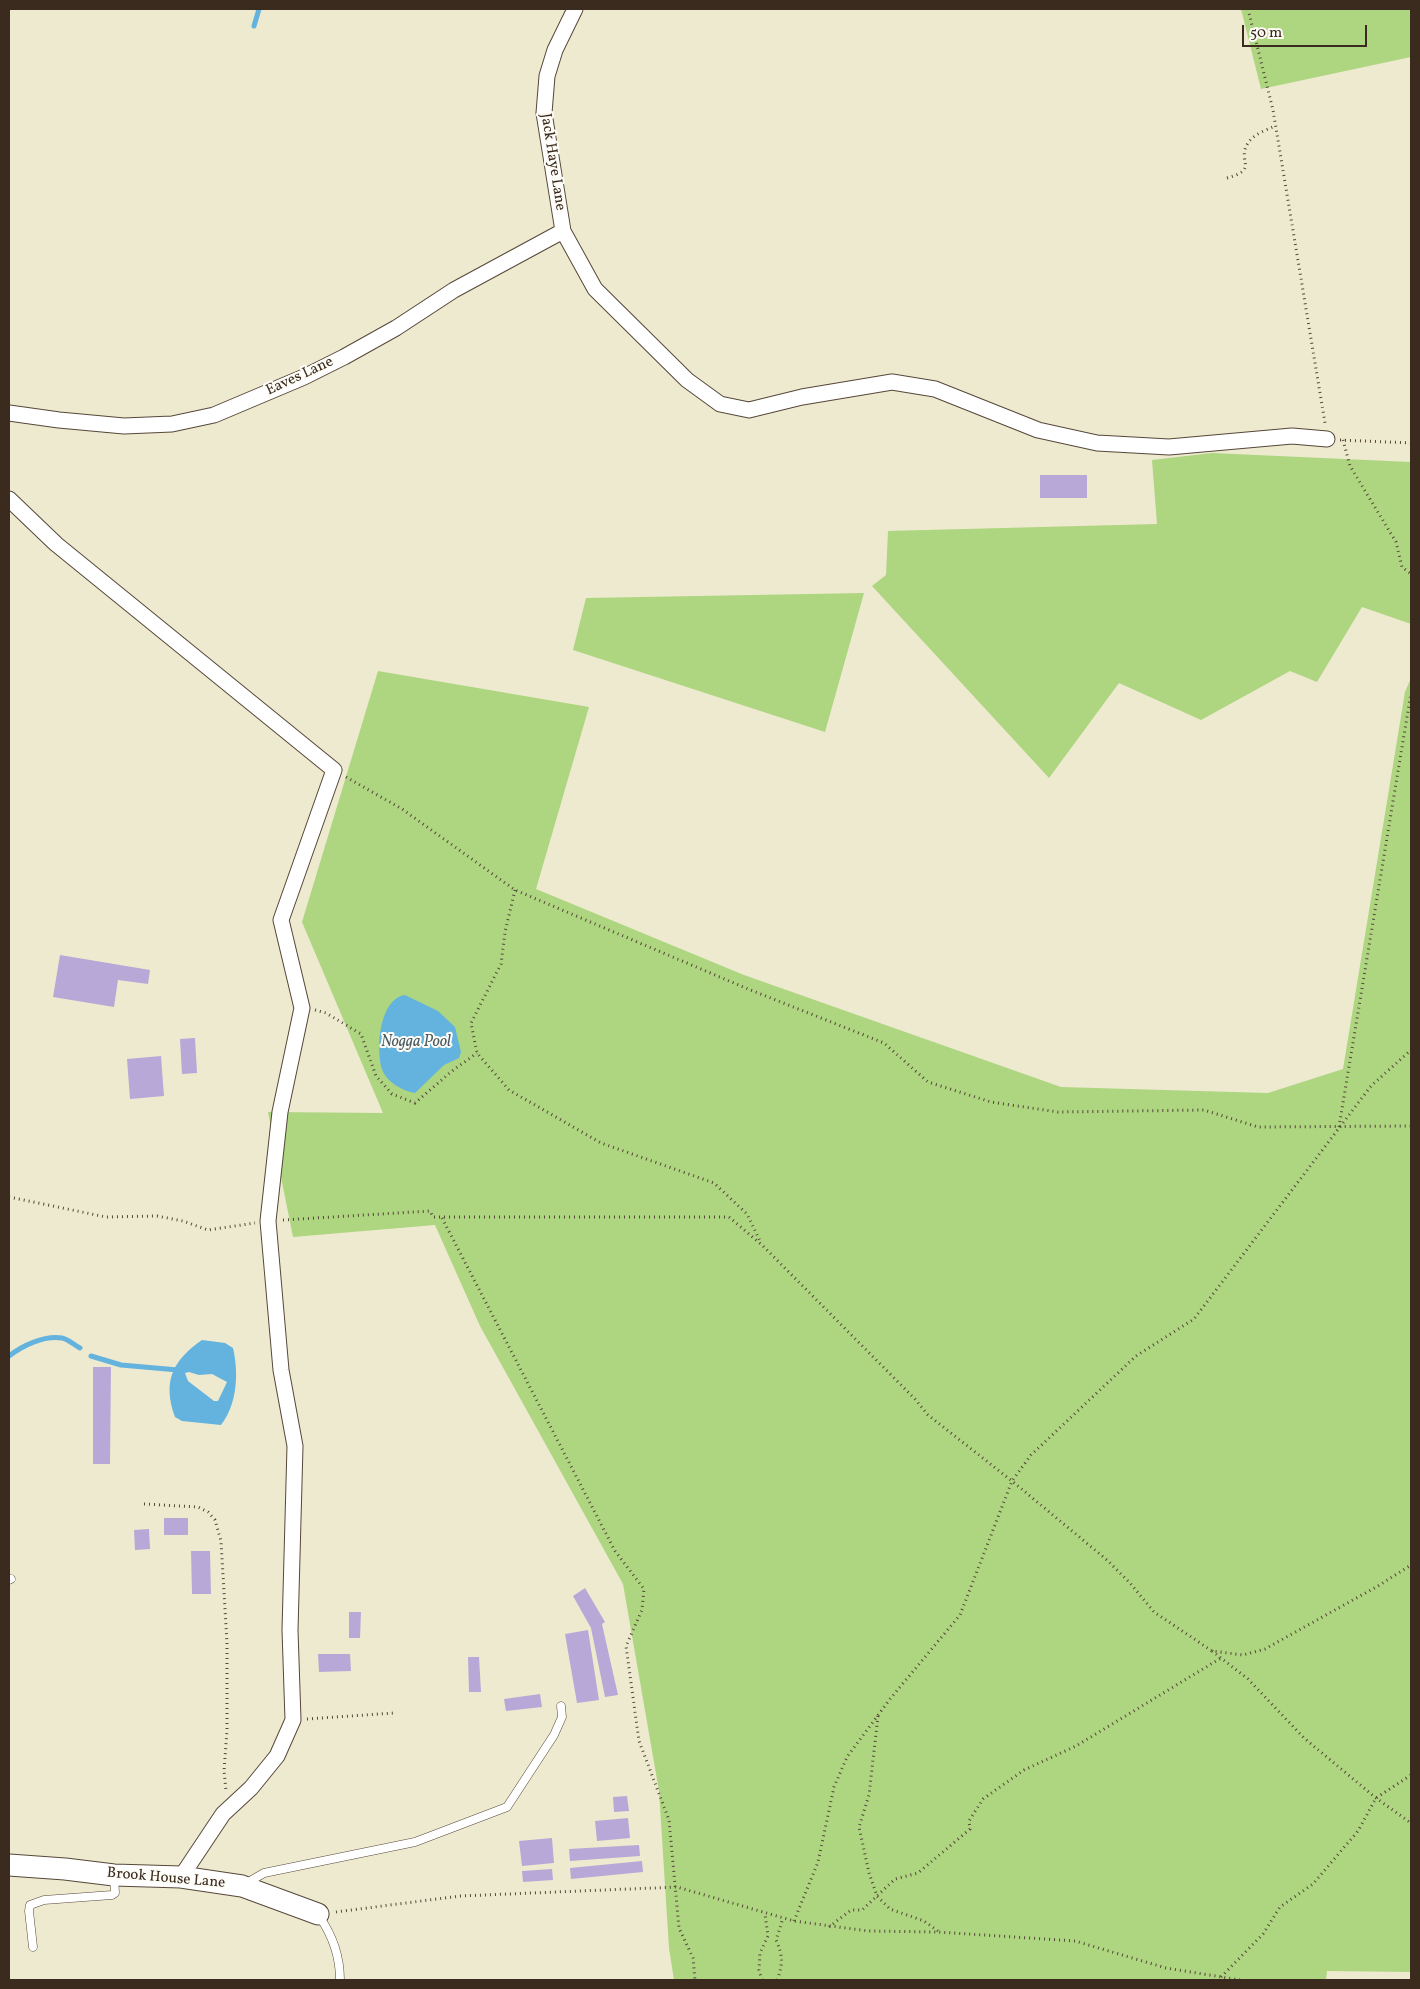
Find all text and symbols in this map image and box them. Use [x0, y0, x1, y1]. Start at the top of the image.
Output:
scale bar [1245, 15, 1370, 47]
text: 50 m [1250, 23, 1282, 44]
street label: Jack Haye Lane [535, 112, 569, 212]
street label: Eaves Lane [263, 354, 337, 400]
water label: Nogga Pool [381, 1033, 451, 1053]
street label: Brook House Lane [106, 1865, 226, 1893]

